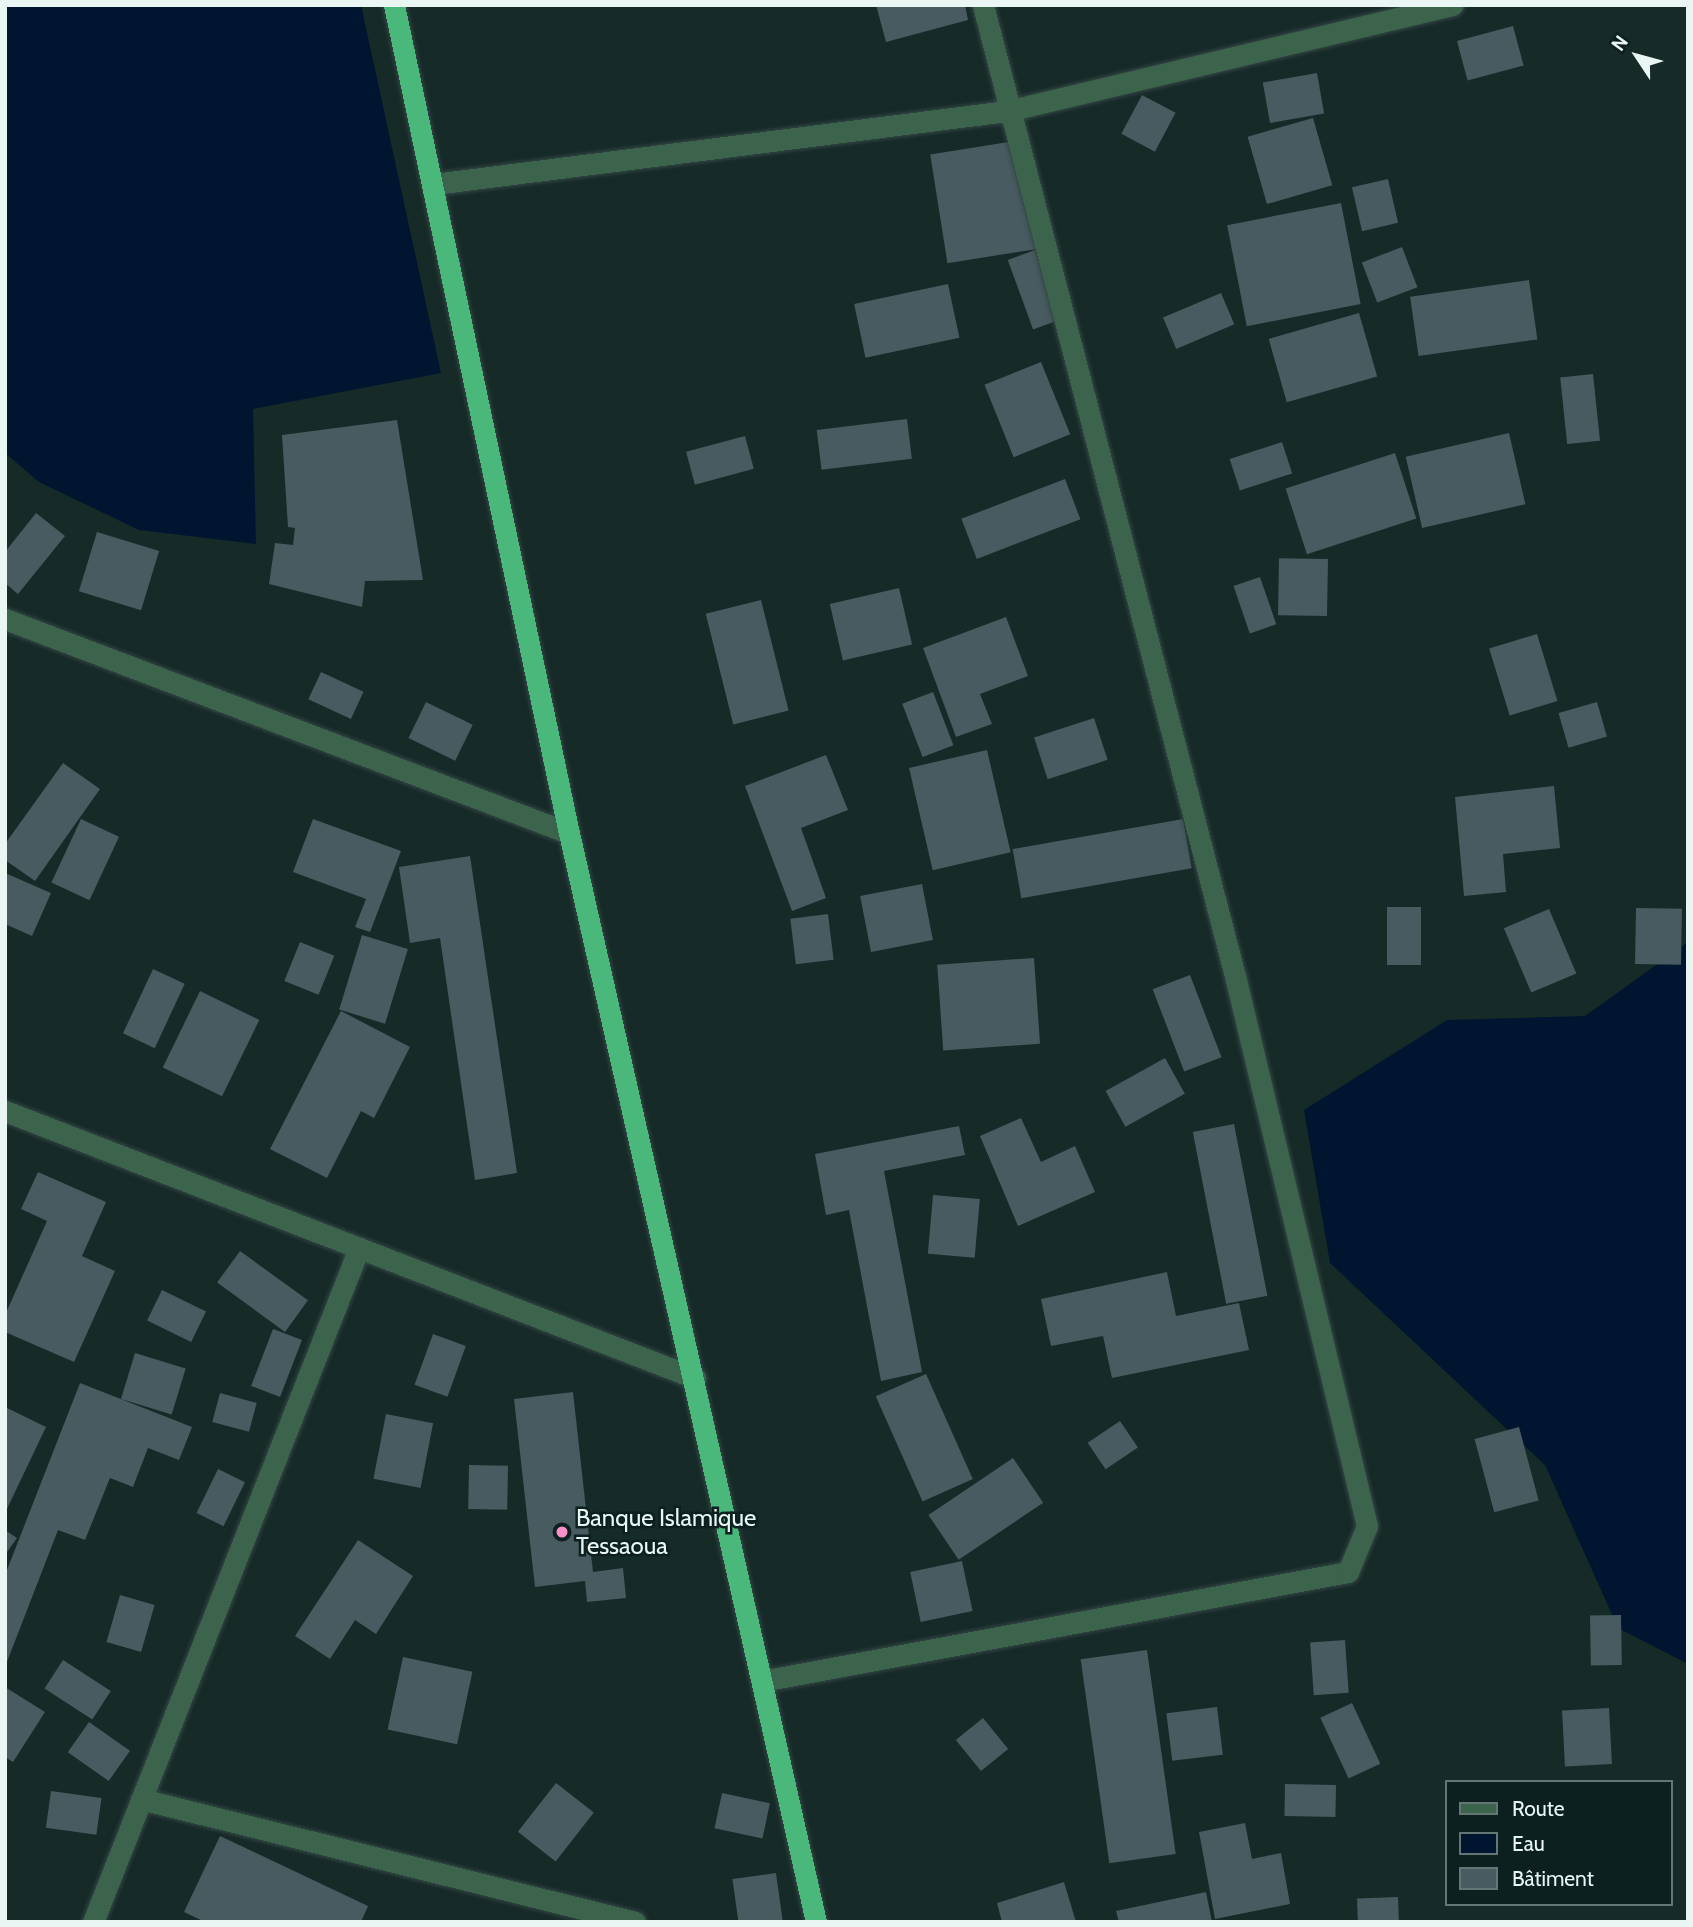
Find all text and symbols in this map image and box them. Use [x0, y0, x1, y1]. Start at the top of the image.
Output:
north arrow [1602, 21, 1672, 91]
text: N [1606, 31, 1633, 56]
place label: Banque Islamique Tessaoua [576, 1504, 756, 1560]
marker: Banque Islamique Tessaoua [554, 1524, 570, 1540]
legend [1444, 1780, 1672, 1906]
text: Route [1512, 1796, 1565, 1821]
text: Eau [1512, 1831, 1545, 1856]
text: Bâtiment [1512, 1866, 1594, 1891]

